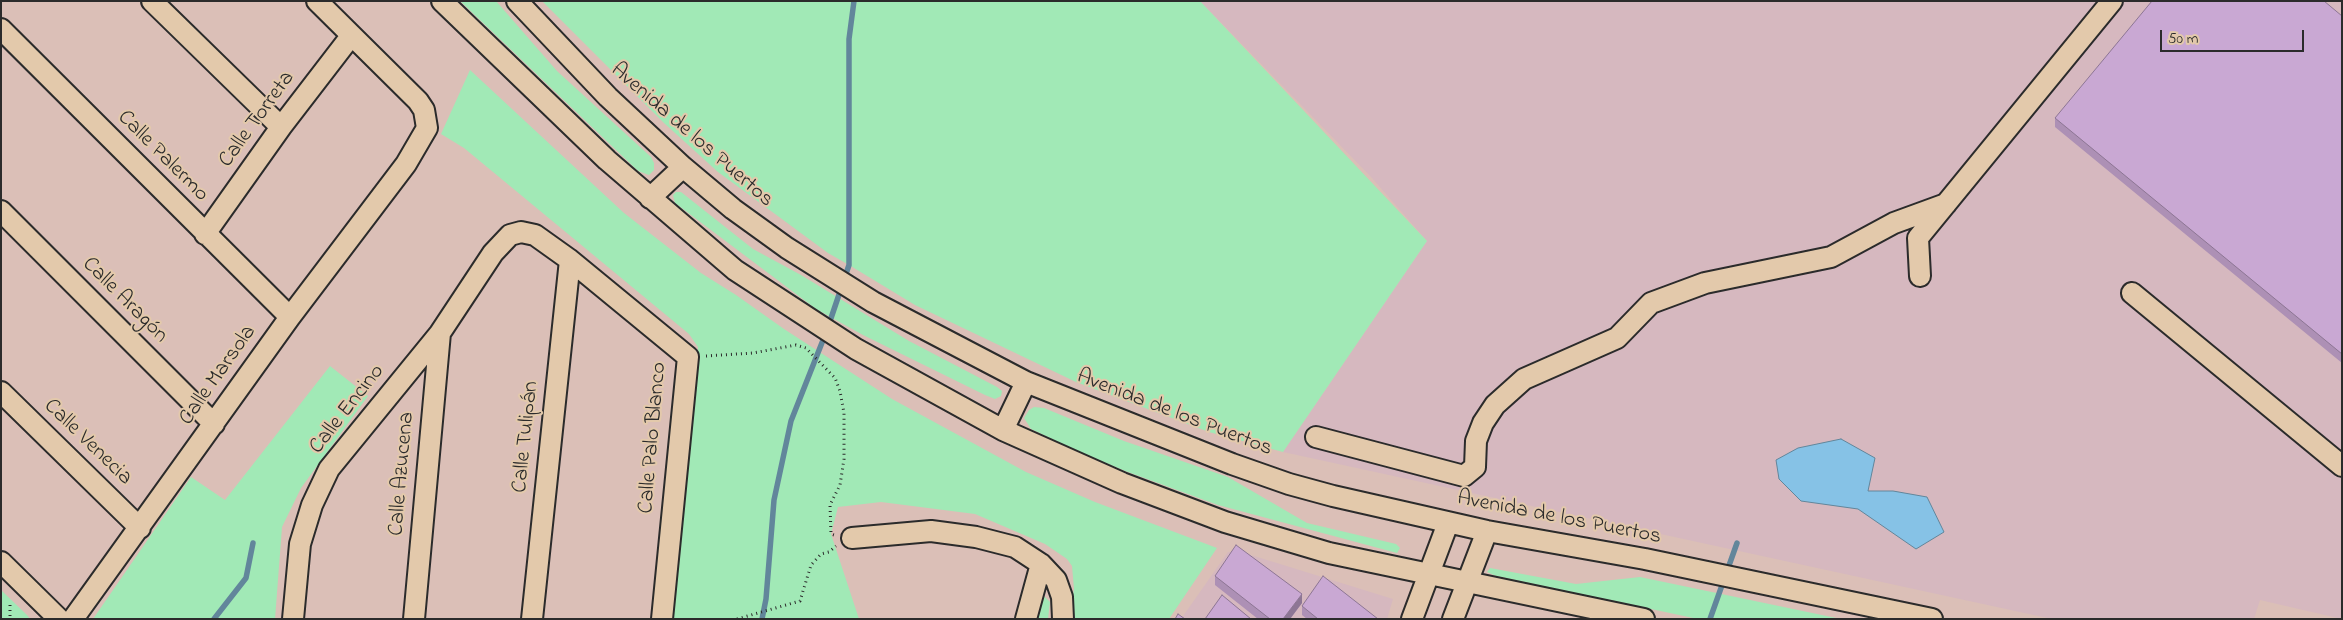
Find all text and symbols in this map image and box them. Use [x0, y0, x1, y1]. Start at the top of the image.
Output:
scale bar [2163, 20, 2307, 52]
text: 50 m [2168, 28, 2198, 50]
street label: Avenida de los Puertos [604, 58, 778, 214]
street label: Calle Torreta [214, 67, 302, 173]
street label: Calle Palermo [111, 106, 213, 208]
street label: Calle Aragón [75, 252, 173, 350]
street label: Calle Marsola [175, 321, 263, 431]
street label: Calle Encino [305, 360, 391, 460]
street label: Calle Palo Blanco [634, 361, 674, 515]
street label: Avenida de los Puertos [1073, 365, 1275, 463]
street label: Calle Tulipán [508, 380, 546, 494]
street label: Calle Venecia [37, 394, 137, 492]
street label: Calle Azucena [384, 411, 422, 537]
street label: Avenida de los Puertos [1455, 486, 1663, 552]

